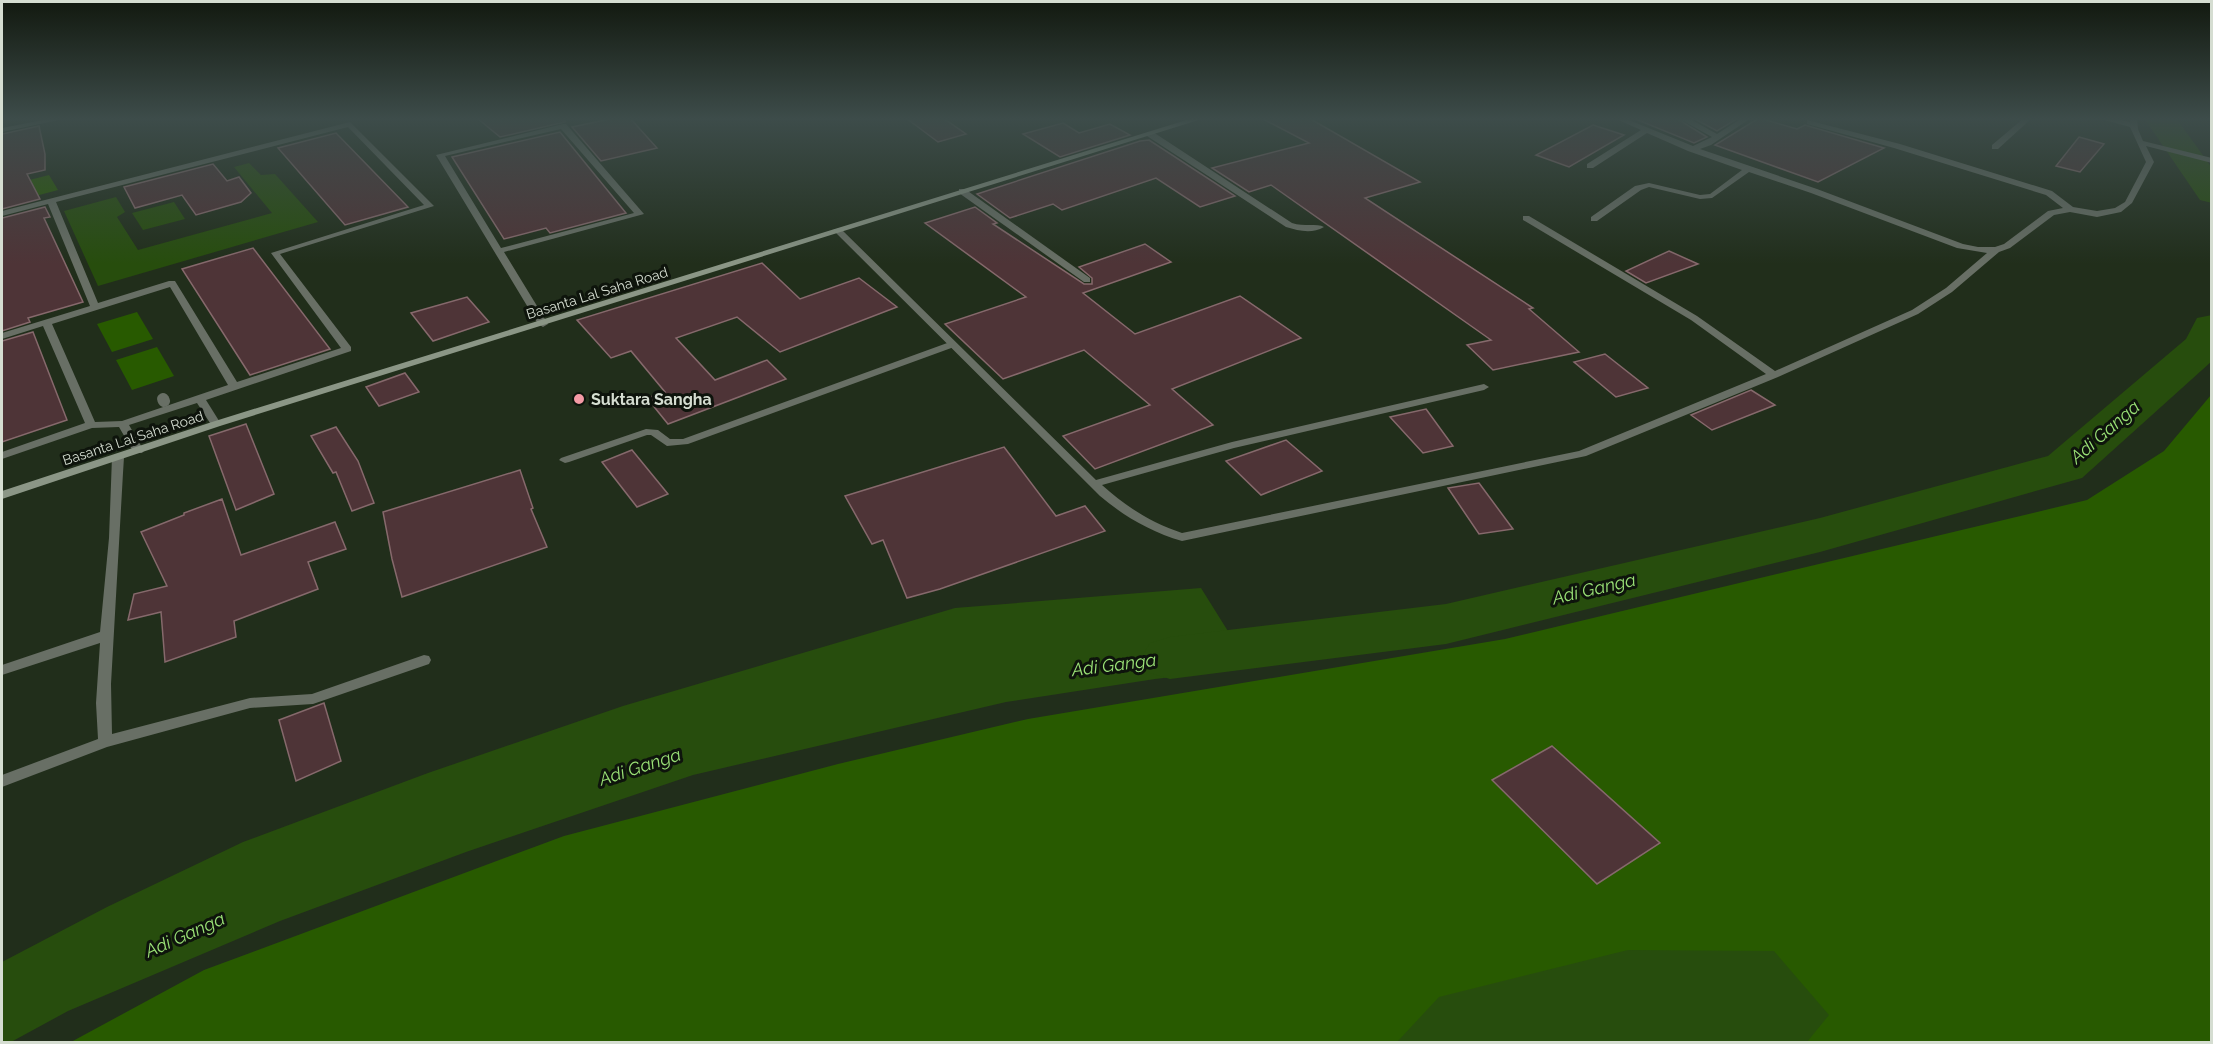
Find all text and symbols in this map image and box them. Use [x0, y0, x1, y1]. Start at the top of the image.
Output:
street label: Basanta Lal Saha Road [524, 264, 670, 322]
place label: Suktara Sangha [591, 390, 712, 409]
marker: Suktara Sangha [572, 392, 586, 406]
water label: Adi Ganga [2065, 396, 2144, 468]
street label: Basanta Lal Saha Road [61, 408, 205, 468]
water label: Adi Ganga [1549, 569, 1638, 609]
water label: Adi Ganga [1069, 649, 1158, 680]
water label: Adi Ganga [595, 743, 684, 790]
water label: Adi Ganga [141, 908, 228, 962]

